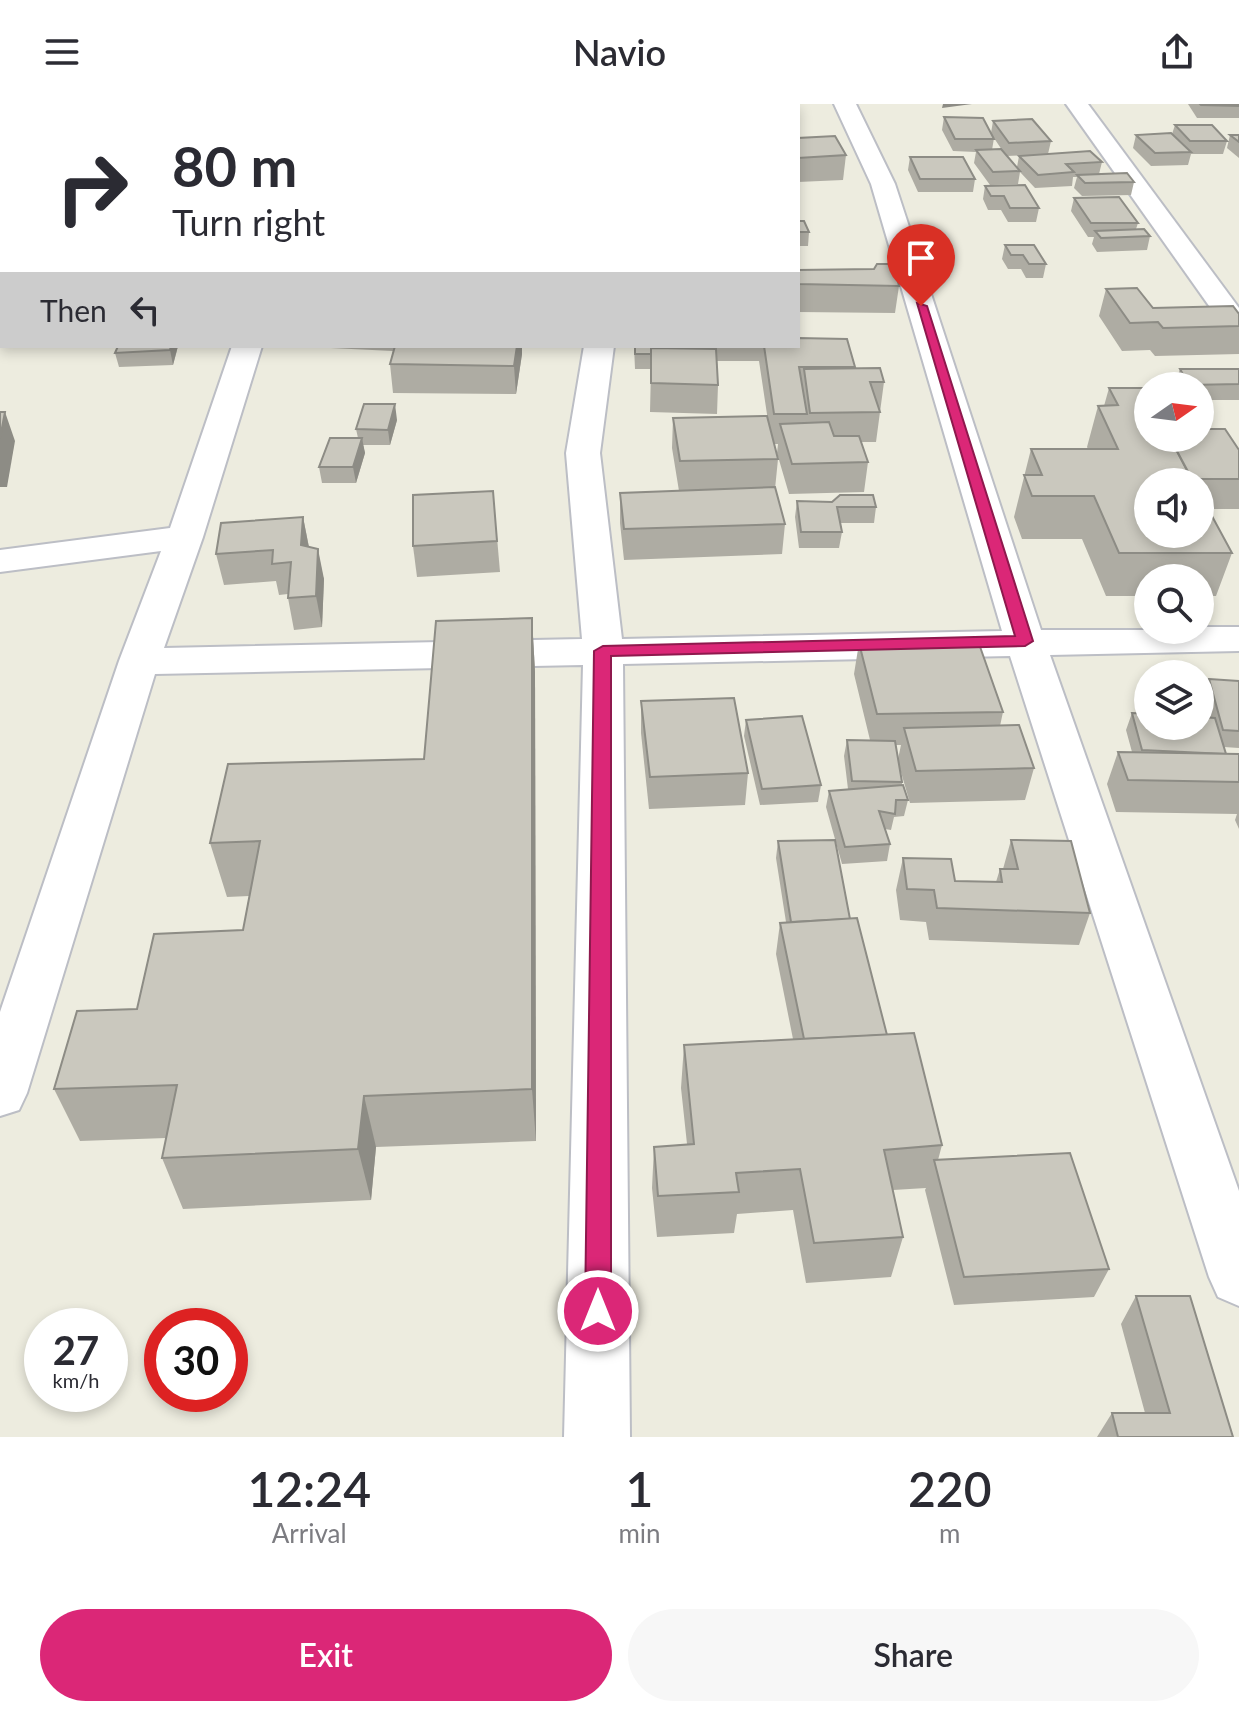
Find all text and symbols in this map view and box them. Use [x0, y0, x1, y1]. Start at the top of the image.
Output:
icon: menu [40, 30, 84, 74]
text: Navio [573, 30, 666, 74]
icon: share [1155, 30, 1199, 74]
text: 80 m [172, 132, 297, 199]
icon: right [40, 136, 144, 240]
text: Turn right [172, 200, 325, 244]
pin [887, 224, 955, 306]
icon: arrive [899, 236, 943, 280]
icon: left [123, 288, 167, 332]
text: Then [40, 292, 107, 328]
north arrow [1134, 372, 1214, 452]
map controls [1134, 372, 1214, 740]
button: sound [1134, 468, 1214, 548]
button: search [1134, 564, 1214, 644]
button: layers [1134, 660, 1214, 740]
position arrow [556, 1269, 640, 1353]
speed limit sign: 30 [144, 1308, 248, 1412]
text: 27 [53, 1326, 99, 1374]
text: km/h [53, 1368, 99, 1392]
text: 12:24 [247, 1460, 371, 1517]
text: 1 [626, 1460, 653, 1517]
text: 220 [908, 1460, 992, 1517]
text: Arrival [272, 1517, 347, 1549]
text: min [618, 1517, 661, 1549]
text: m [939, 1517, 960, 1549]
button: Exit [40, 1609, 612, 1701]
button: Share [628, 1609, 1199, 1701]

